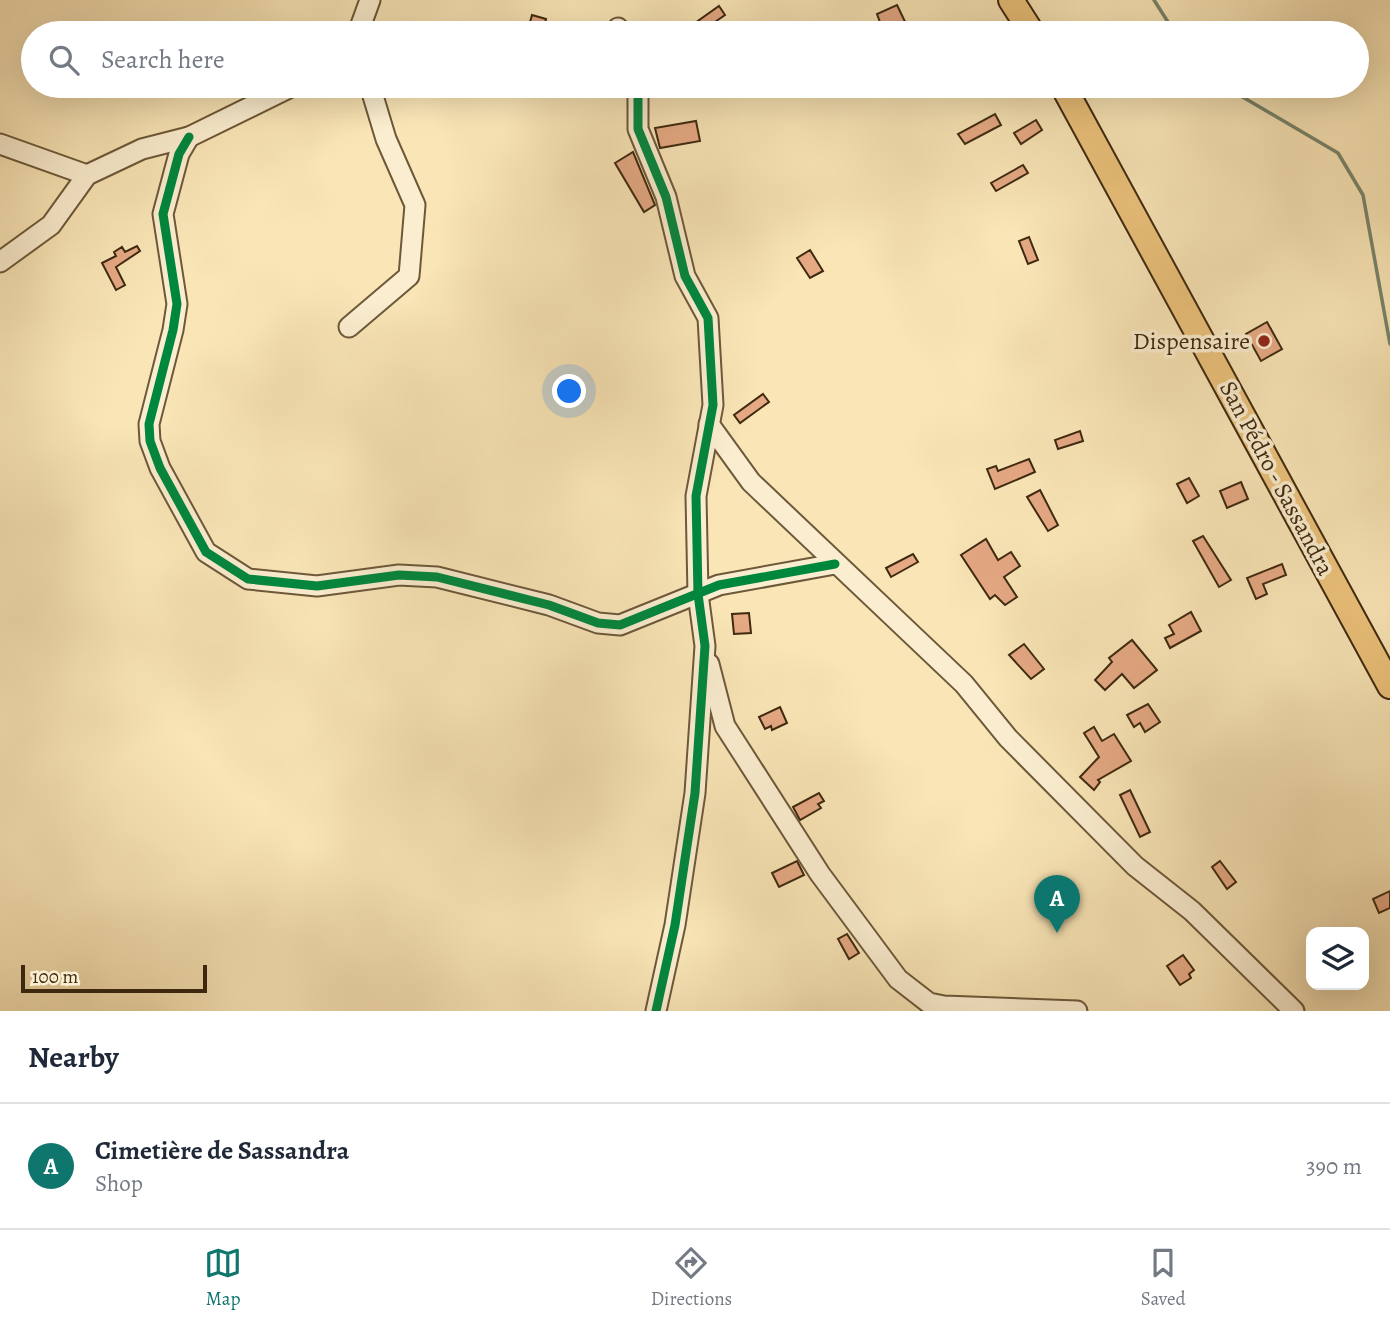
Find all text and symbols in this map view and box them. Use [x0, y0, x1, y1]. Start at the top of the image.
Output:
search box [21, 21, 1369, 98]
icon: search [45, 41, 83, 79]
text: Search here [101, 42, 225, 77]
place label: Dispensaire [1133, 325, 1250, 357]
marker: Dispensaire [1256, 333, 1272, 349]
your location [552, 374, 586, 408]
street label: San Pédro - Sassandra [1212, 375, 1342, 581]
pin: A [1034, 875, 1080, 933]
map controls [1306, 927, 1369, 990]
button: layers [1306, 927, 1369, 990]
scale bar [21, 962, 206, 994]
text: 100 m [32, 964, 78, 990]
text: Nearby [28, 1037, 119, 1077]
text: Cimetière de Sassandra [95, 1133, 349, 1168]
text: A [44, 1151, 58, 1182]
text: 390 m [1306, 1151, 1362, 1182]
text: Shop [95, 1168, 143, 1199]
tab: Map [204, 1244, 242, 1312]
tab: Directions [651, 1244, 732, 1312]
tab: Saved [1141, 1244, 1186, 1312]

